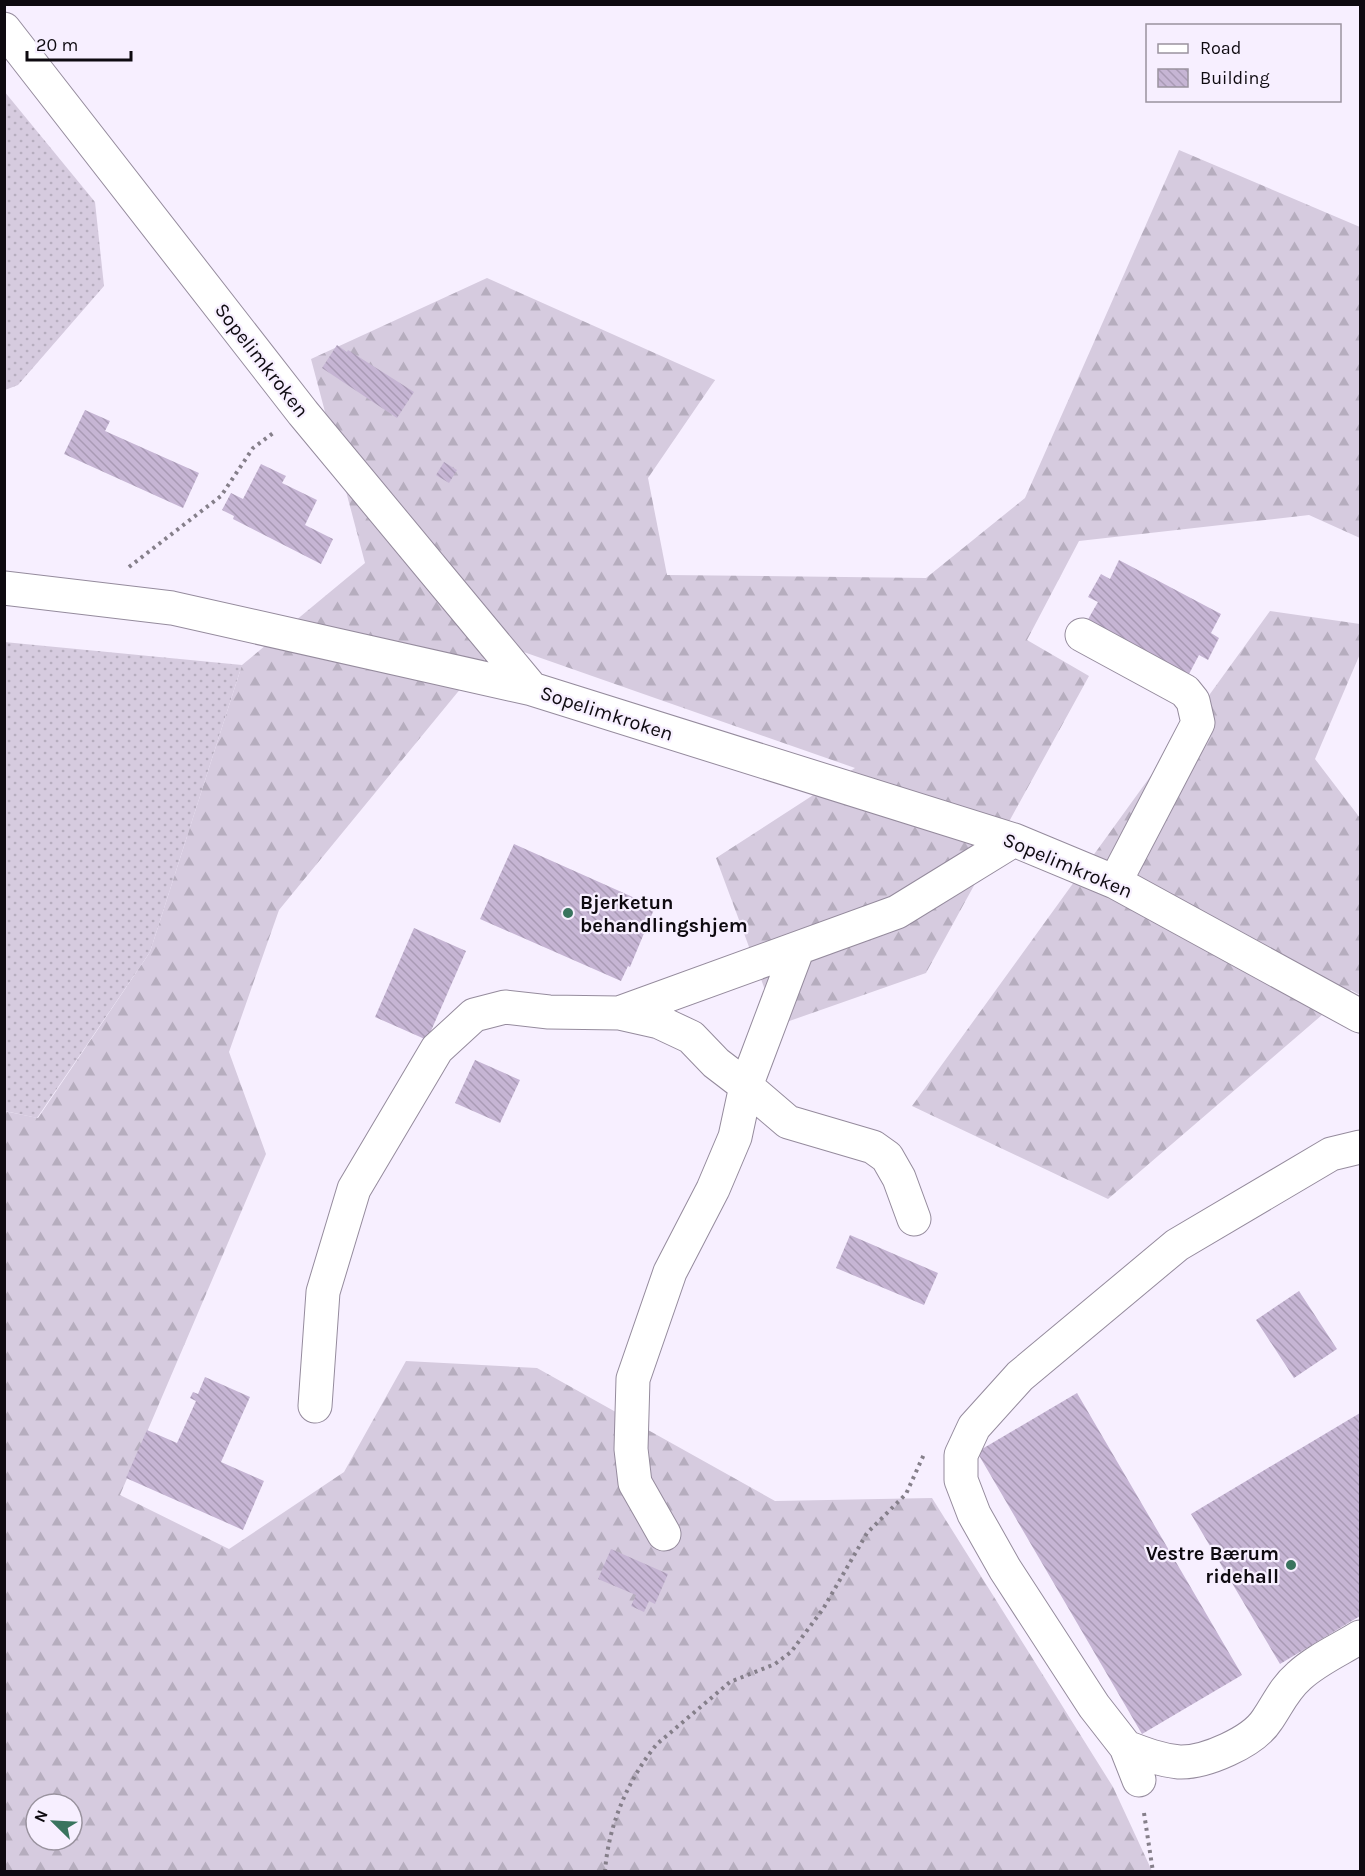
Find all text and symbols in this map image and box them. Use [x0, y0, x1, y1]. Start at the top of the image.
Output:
scale bar [27, 24, 130, 62]
legend [1146, 24, 1341, 102]
text: 20 m [36, 34, 78, 56]
text: Road [1200, 37, 1241, 59]
text: Building [1200, 67, 1270, 89]
street label: Sopelimkroken [210, 299, 313, 422]
street label: Sopelimkroken [538, 681, 676, 746]
street label: Sopelimkroken [1000, 828, 1136, 903]
place label: Bjerketun behandlingshjem [580, 891, 748, 937]
marker: Bjerketun behandlingshjem [561, 906, 575, 920]
place label: Vestre Bærum ridehall [1146, 1542, 1279, 1588]
marker: Vestre Bærum ridehall [1284, 1558, 1298, 1572]
north arrow [24, 1792, 84, 1852]
text: N [30, 1807, 52, 1825]

